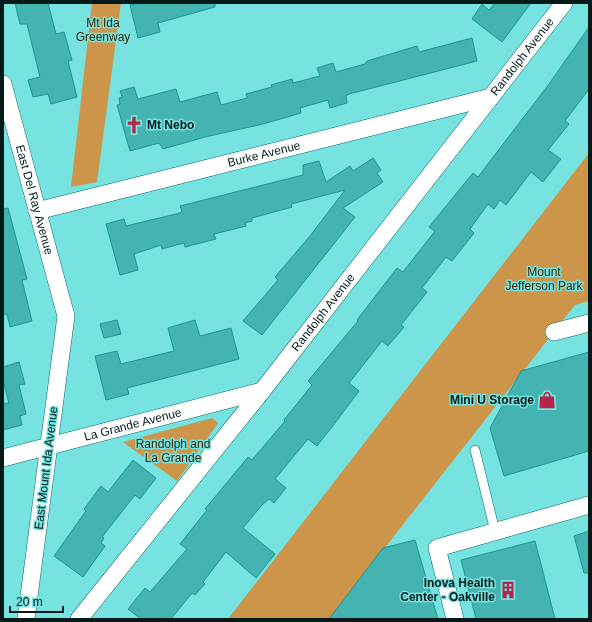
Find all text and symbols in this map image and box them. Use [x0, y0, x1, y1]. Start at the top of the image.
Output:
street label: Randolph Avenue [488, 15, 557, 98]
park label: Mt Ida Greenway [76, 16, 130, 44]
church icon: Mt Nebo [124, 115, 144, 135]
place label: Mt Nebo [147, 118, 194, 132]
street label: Burke Avenue [226, 138, 302, 170]
street label: East Del Ray Avenue [13, 143, 56, 257]
park label: Mount Jefferson Park [505, 265, 584, 293]
street label: Randolph Avenue [289, 270, 358, 354]
shop icon: Mini U Storage [537, 390, 557, 410]
place label: Mini U Storage [450, 393, 534, 407]
street label: East Mount Ida Avenue [32, 405, 61, 530]
street label: La Grande Avenue [83, 405, 183, 444]
park label: Randolph and La Grande [136, 437, 210, 465]
place label: Inova Health Center - Oakville [400, 576, 495, 604]
building icon: Inova Health Center - Oakville [498, 580, 518, 600]
scale bar [10, 588, 63, 614]
text: 20 m [16, 595, 43, 609]

